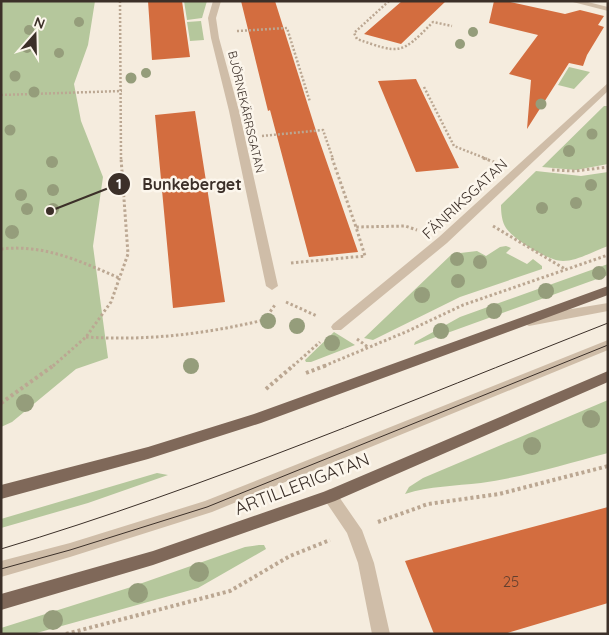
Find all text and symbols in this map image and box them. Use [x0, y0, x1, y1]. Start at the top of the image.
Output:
north arrow [10, 10, 60, 60]
text: N [32, 13, 47, 33]
street label: BJÖRNEKÄRRSGATAN [225, 49, 268, 174]
street label: FÄNRIKSGATAN [418, 154, 511, 243]
callout: Bunkeberget [107, 168, 251, 199]
text: 1 [116, 174, 122, 193]
text: Bunkeberget [142, 174, 242, 194]
street label: ARTILLERIGATAN [231, 447, 373, 520]
house number: 25 [503, 572, 519, 591]

